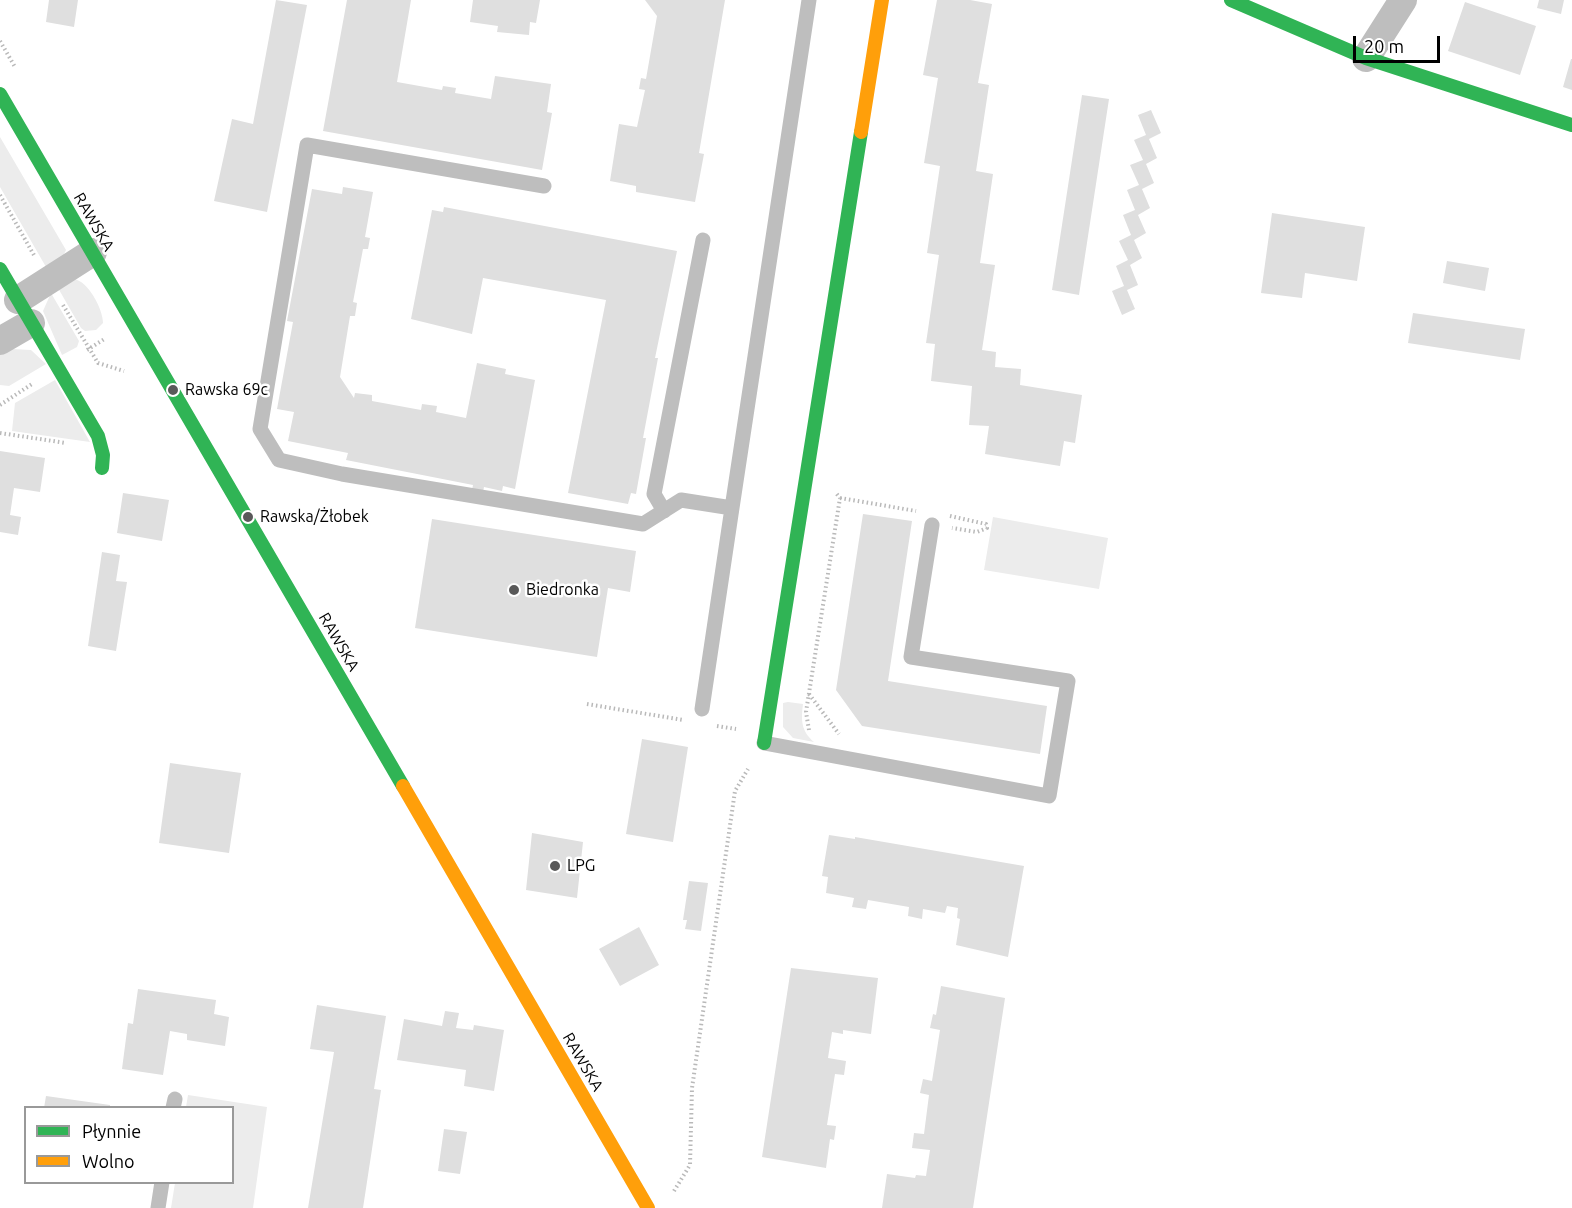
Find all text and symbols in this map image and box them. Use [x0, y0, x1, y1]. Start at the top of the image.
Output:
scale bar [1356, 24, 1443, 62]
text: 20 m [1364, 36, 1404, 56]
street label: RAWSKA [70, 189, 118, 255]
place label: Rawska 69c [185, 380, 268, 400]
marker: Rawska 69c [166, 383, 180, 397]
place label: Rawska/Żłobek [260, 507, 369, 527]
marker: Rawska/Żłobek [241, 510, 255, 524]
place label: Biedronka [526, 580, 599, 600]
marker: Biedronka [507, 583, 521, 597]
street label: RAWSKA [315, 609, 363, 675]
place label: LPG [567, 856, 595, 876]
marker: LPG [548, 859, 562, 873]
street label: RAWSKA [559, 1029, 607, 1095]
legend [24, 1106, 234, 1184]
text: Płynnie [82, 1121, 141, 1141]
text: Wolno [82, 1151, 134, 1171]

